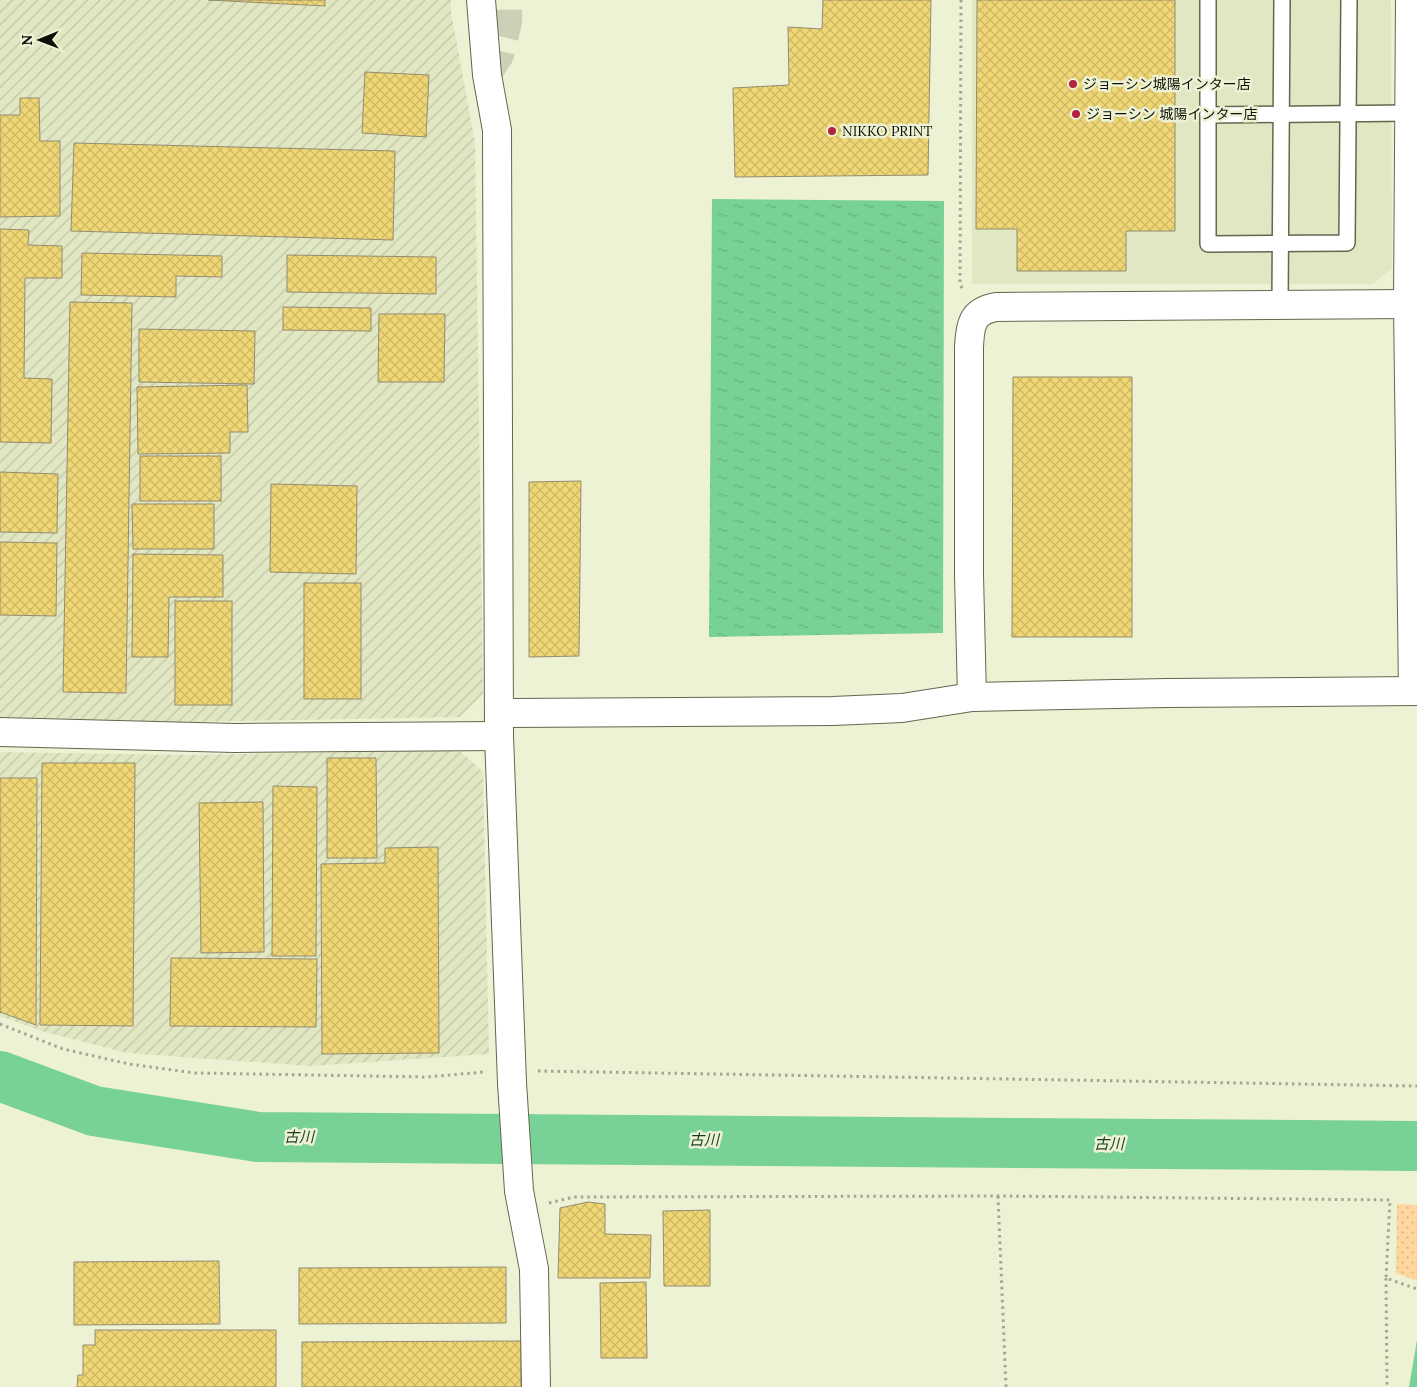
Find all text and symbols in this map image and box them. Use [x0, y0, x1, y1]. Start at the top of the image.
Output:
north arrow [15, 15, 65, 65]
text: N [18, 34, 36, 46]
place label: ジョーシン城陽インター店 [1083, 75, 1251, 93]
marker: ジョーシン城陽インター店 [1067, 78, 1079, 90]
place label: ジョーシン 城陽インター店 [1086, 105, 1257, 123]
marker: ジョーシン 城陽インター店 [1070, 108, 1082, 120]
place label: NIKKO PRINT [842, 122, 933, 140]
marker: NIKKO PRINT [826, 125, 838, 137]
water label: 古川 [284, 1127, 316, 1146]
water label: 古川 [689, 1130, 721, 1149]
water label: 古川 [1094, 1134, 1126, 1153]

